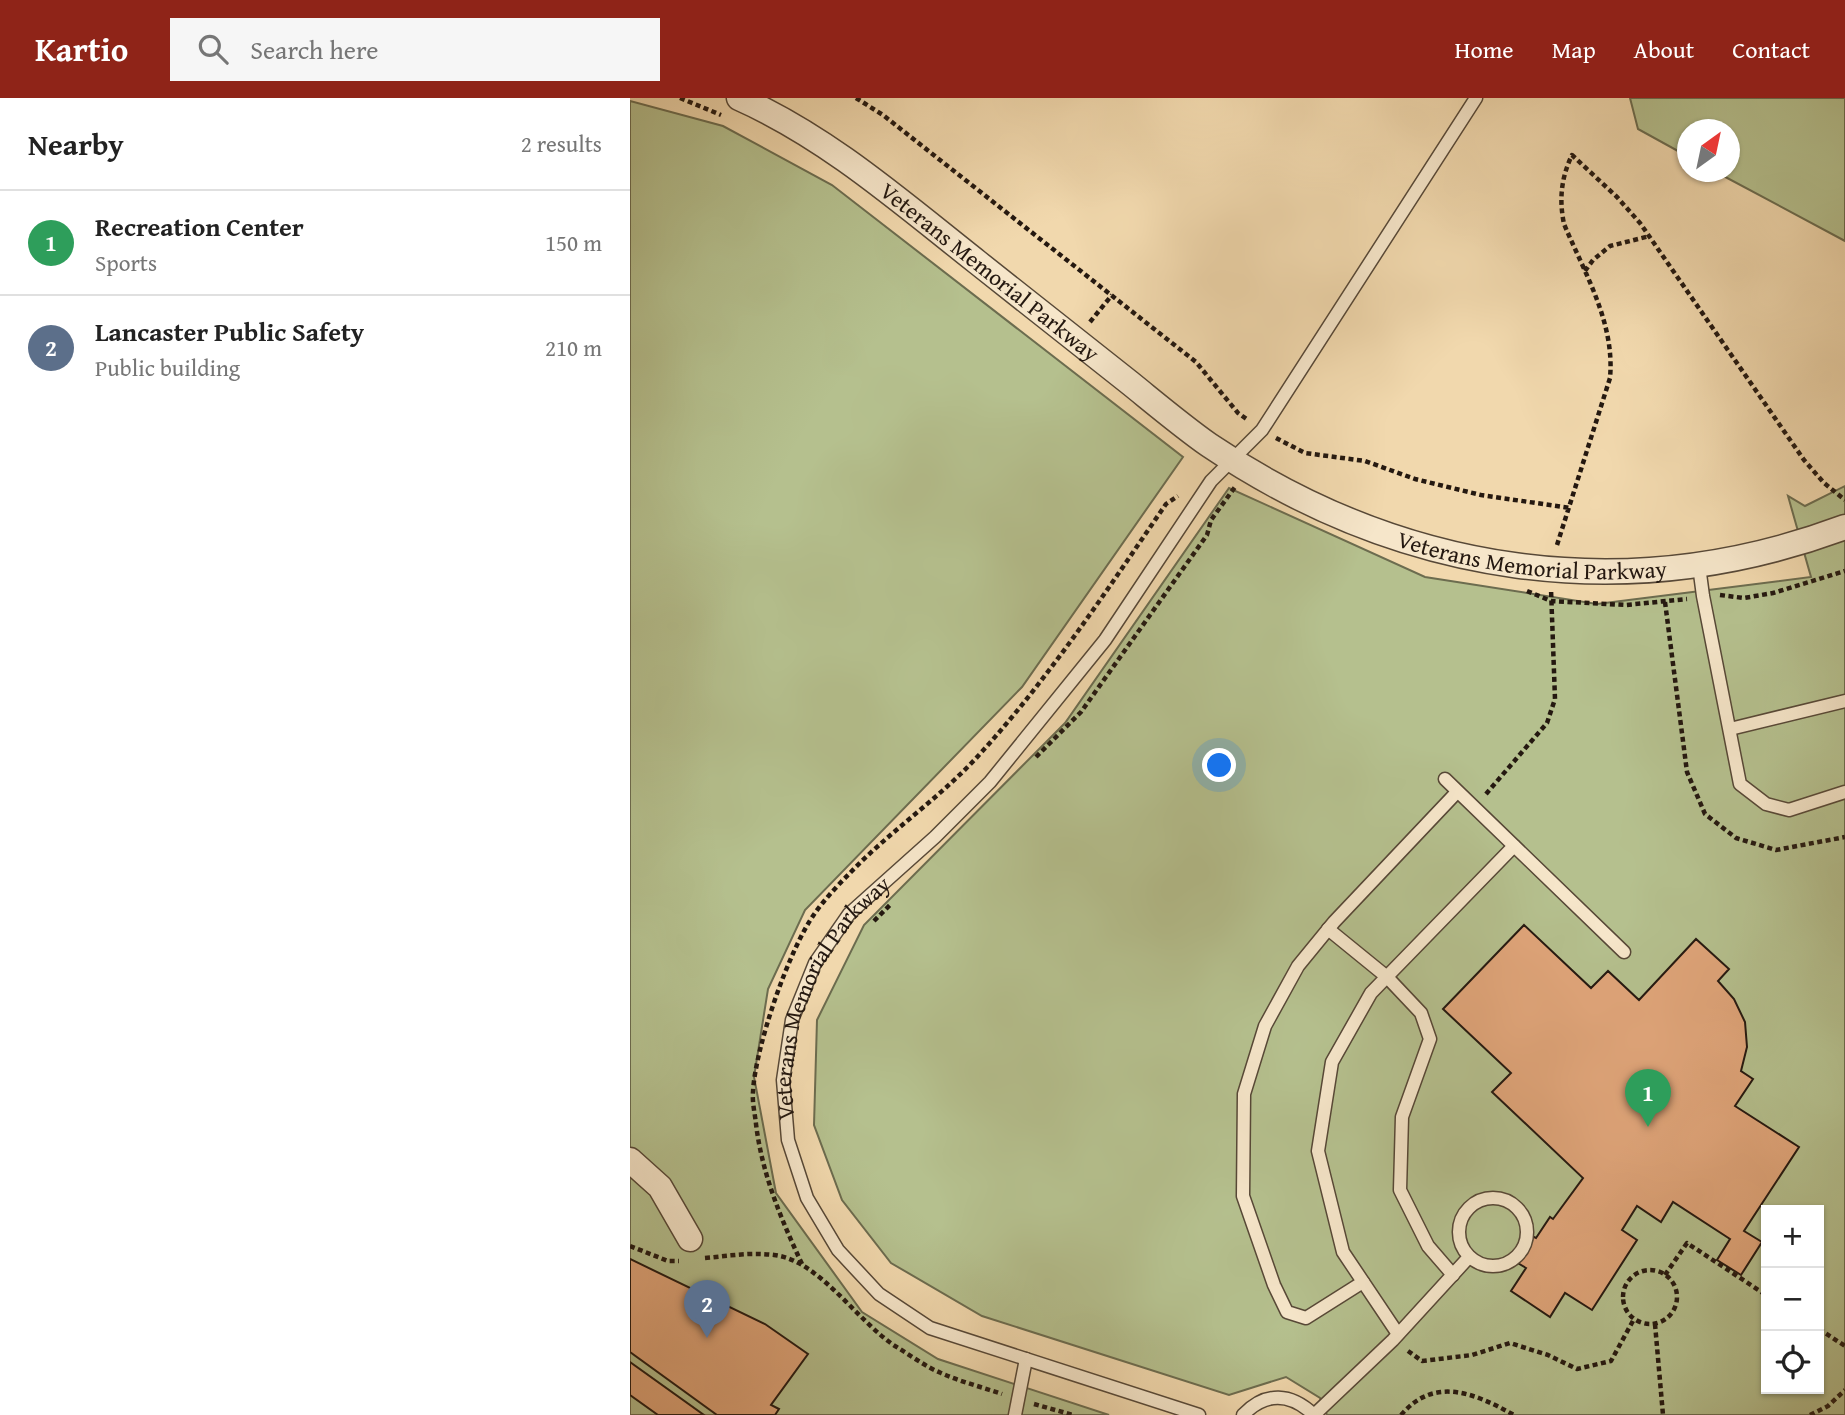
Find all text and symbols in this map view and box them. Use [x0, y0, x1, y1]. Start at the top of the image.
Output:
search box [170, 18, 660, 81]
text: Kartio [35, 25, 128, 73]
icon: search [194, 30, 232, 68]
text: Search here [250, 30, 379, 69]
text: Home [1455, 32, 1514, 67]
text: Map [1552, 32, 1596, 67]
text: About [1634, 32, 1694, 67]
text: Contact [1732, 32, 1810, 67]
north arrow [1677, 119, 1740, 182]
text: Nearby [28, 122, 124, 166]
text: 2 results [521, 127, 602, 160]
street label: Veterans Memorial Parkway [873, 174, 1107, 369]
text: Recreation Center [95, 207, 304, 246]
text: 1 [45, 226, 57, 259]
text: 150 m [545, 226, 602, 259]
text: Sports [95, 246, 157, 279]
text: Lancaster Public Safety [95, 312, 364, 351]
text: 2 [45, 331, 57, 364]
text: 210 m [545, 331, 602, 364]
text: Public building [95, 351, 240, 384]
street label: Veterans Memorial Parkway [1393, 522, 1669, 587]
your location [1202, 748, 1236, 782]
street label: Veterans Memorial Parkway [766, 867, 898, 1121]
pin: 1 [1625, 1069, 1671, 1127]
map controls [1761, 1205, 1824, 1394]
button: + [1761, 1205, 1824, 1268]
button: − [1761, 1268, 1824, 1331]
pin: 2 [684, 1280, 730, 1338]
button: locate [1761, 1331, 1824, 1394]

